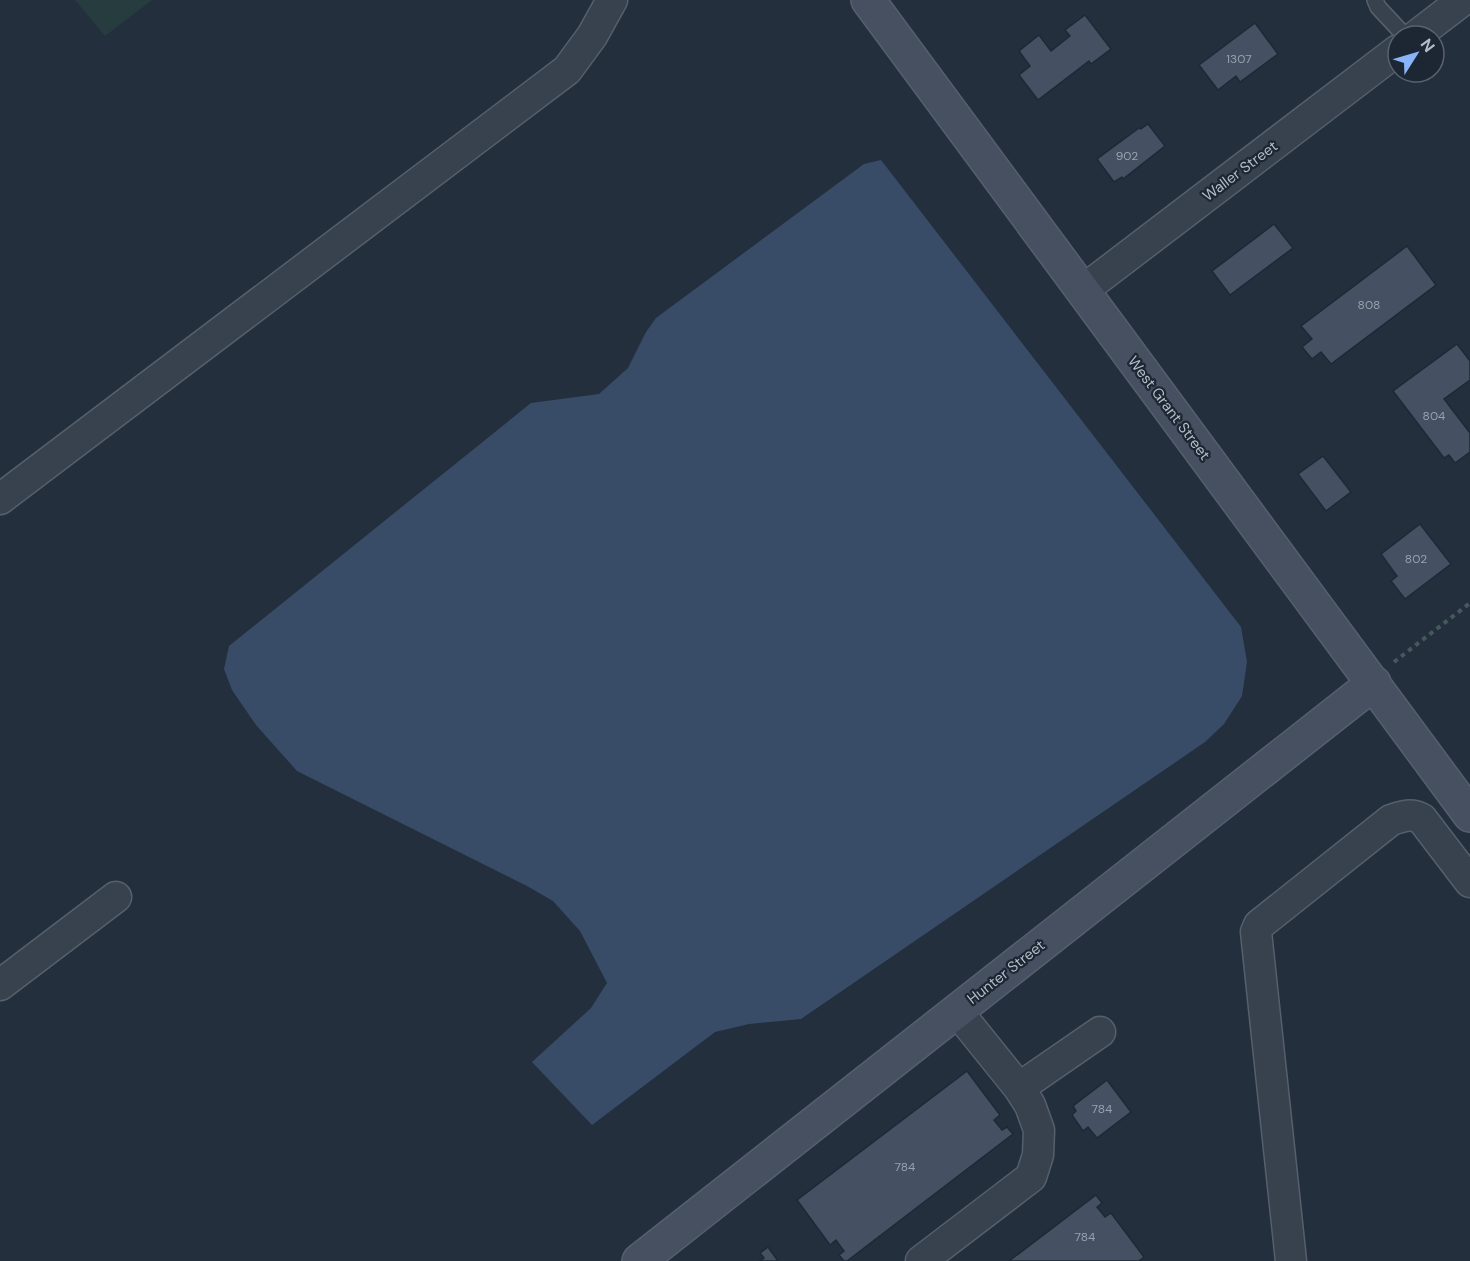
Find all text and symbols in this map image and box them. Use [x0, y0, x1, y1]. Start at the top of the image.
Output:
north arrow [1386, 24, 1446, 84]
text: N [1416, 34, 1439, 56]
house number: 1307 [1226, 51, 1252, 67]
street label: Waller Street [1198, 136, 1282, 206]
house number: 902 [1116, 148, 1138, 164]
house number: 808 [1358, 297, 1380, 313]
street label: West Grant Street [1123, 352, 1215, 464]
house number: 804 [1423, 408, 1445, 424]
house number: 802 [1405, 551, 1427, 567]
street label: Hunter Street [963, 935, 1049, 1009]
house number: 784 [1092, 1101, 1112, 1117]
house number: 784 [895, 1159, 915, 1175]
house number: 784 [1075, 1229, 1095, 1245]

